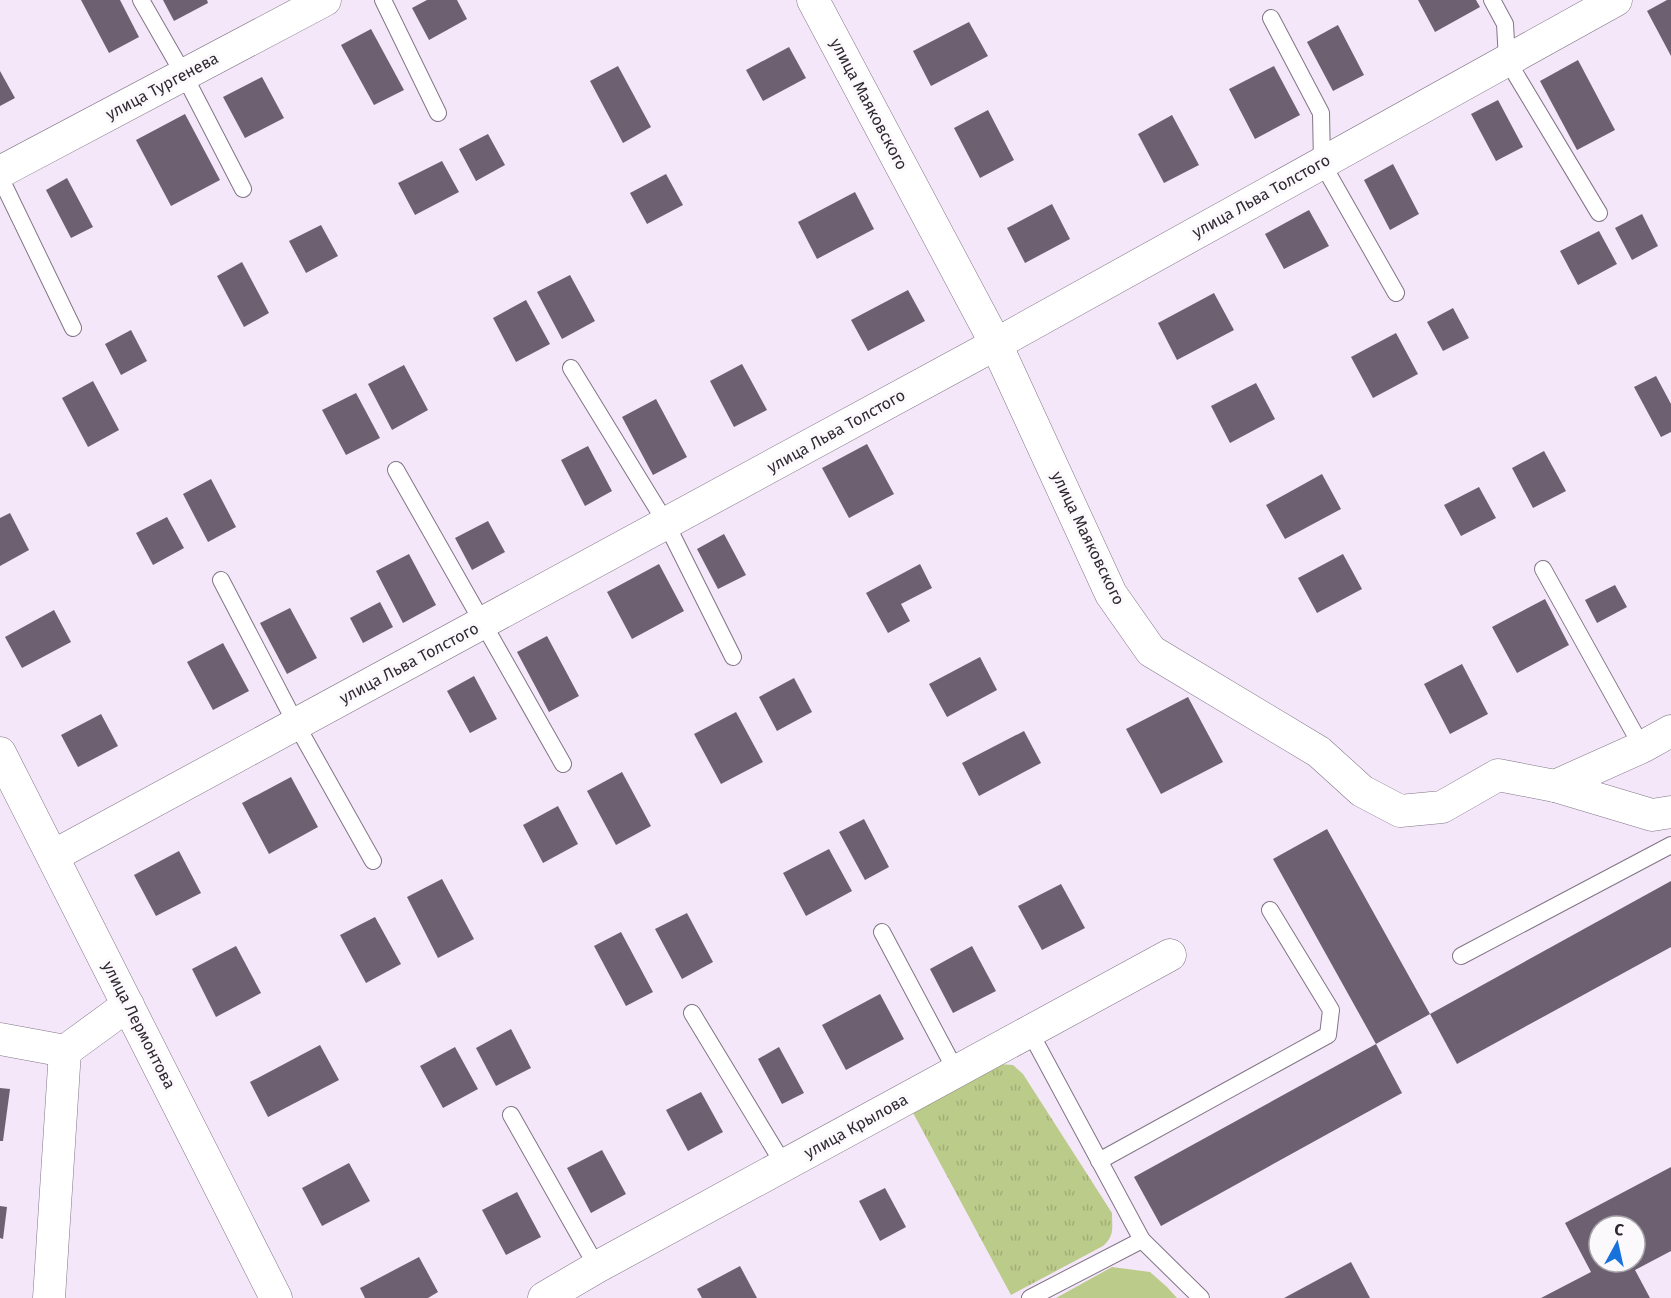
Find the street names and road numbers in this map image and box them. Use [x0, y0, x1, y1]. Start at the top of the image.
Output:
street label: улица Маяковского [826, 35, 912, 173]
street label: улица Тургенева [102, 48, 222, 124]
street label: улица Льва Толстого [1189, 150, 1333, 242]
street label: улица Льва Толстого [764, 385, 908, 477]
street label: улица Маяковского [1047, 468, 1129, 608]
street label: улица Льва Толстого [336, 618, 482, 708]
street label: улица Лермонтова [99, 958, 179, 1092]
street label: улица Крылова [801, 1090, 911, 1162]

